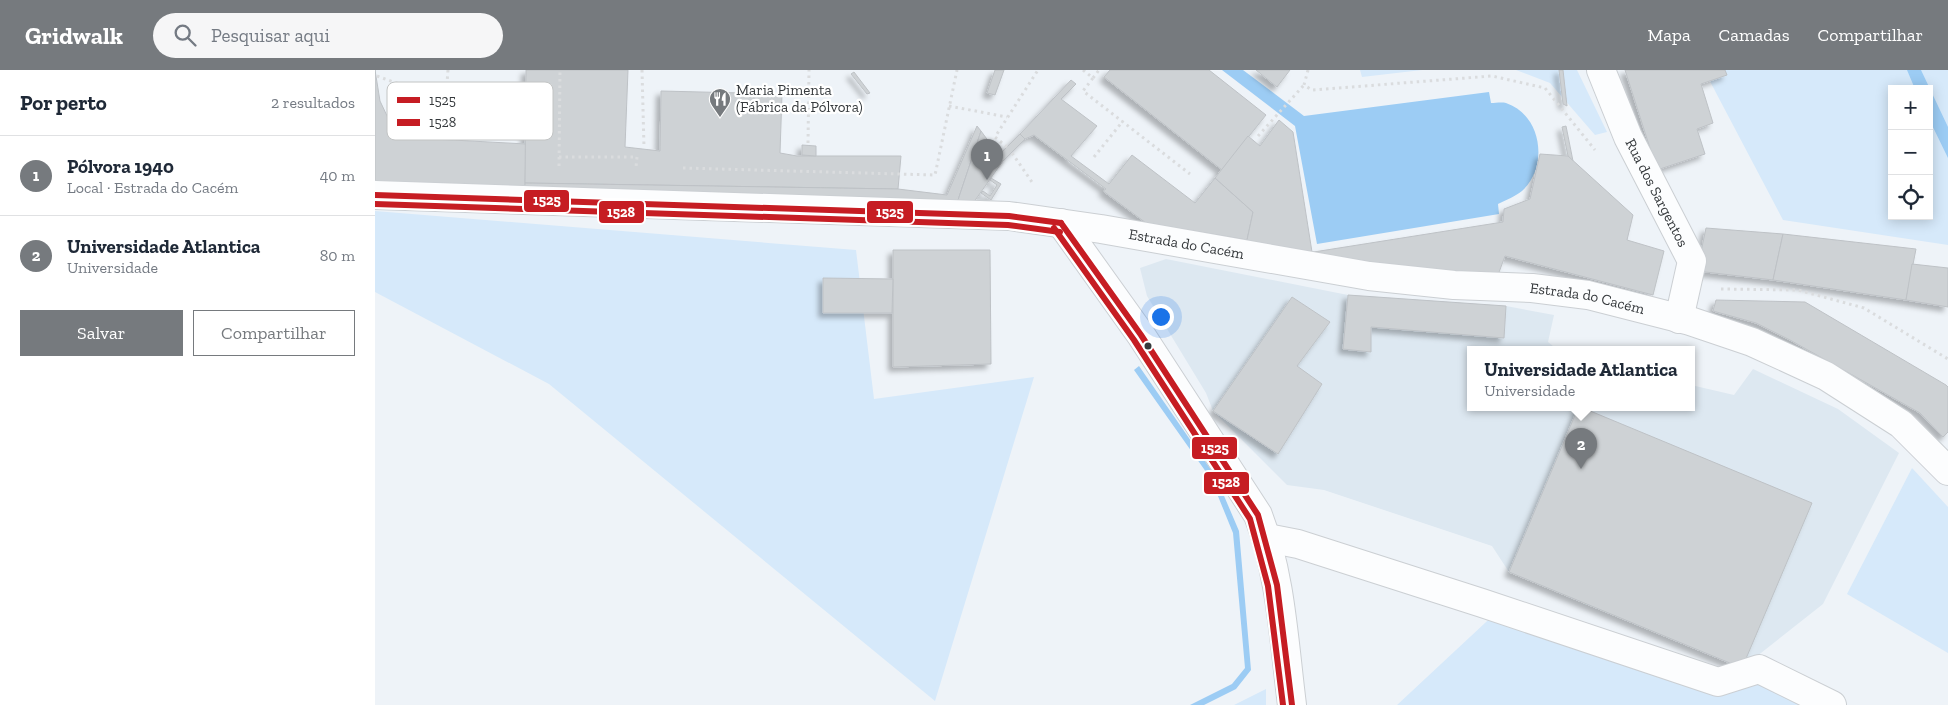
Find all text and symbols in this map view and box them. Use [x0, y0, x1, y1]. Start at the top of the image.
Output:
search box [153, 13, 503, 58]
text: Gridwalk [25, 21, 123, 50]
icon: search [171, 21, 199, 49]
text: Pesquisar aqui [211, 24, 330, 47]
text: Mapa [1648, 24, 1691, 46]
text: Camadas [1719, 24, 1790, 46]
text: Compartilhar [1818, 24, 1923, 46]
place label: Maria Pimenta (Fábrica da Pólvora) [736, 81, 863, 116]
legend [387, 82, 553, 140]
map controls [1888, 85, 1933, 220]
button: + [1888, 85, 1933, 130]
restaurant icon: Maria Pimenta (Fábrica da Pólvora) [708, 87, 732, 118]
text: Por perto [20, 90, 107, 115]
text: 1525 [429, 92, 456, 109]
text: 2 resultados [271, 93, 355, 112]
text: 1528 [429, 114, 456, 131]
button: − [1888, 130, 1933, 175]
street label: Rua dos Sargentos [1621, 136, 1692, 250]
pin: 1 [971, 139, 1003, 180]
text: Pólvora 1940 [67, 155, 174, 178]
text: 1 [33, 166, 39, 185]
text: 40 m [320, 166, 355, 185]
button: locate [1888, 175, 1933, 220]
text: Local · Estrada do Cacém [67, 178, 238, 197]
line badge: 1525 [523, 189, 570, 213]
text: 1525 [533, 192, 561, 209]
line badge: 1528 [598, 200, 645, 224]
line badge: 1525 [866, 200, 914, 224]
text: 1528 [607, 204, 635, 221]
text: 1525 [876, 204, 904, 221]
street label: Estrada do Cacém [1127, 225, 1246, 263]
text: Universidade Atlantica [67, 235, 260, 258]
text: 2 [32, 246, 40, 265]
text: 80 m [320, 246, 355, 265]
text: Universidade [67, 258, 158, 277]
street label: Estrada do Cacém [1529, 279, 1647, 318]
your location [1148, 304, 1174, 330]
button: Salvar [20, 310, 183, 356]
button: Compartilhar [193, 310, 355, 356]
unlabelled marker [1143, 341, 1153, 351]
popup [1467, 346, 1695, 411]
text: Universidade Atlantica [1484, 358, 1678, 381]
text: Universidade [1484, 381, 1575, 400]
pin: 2 [1565, 428, 1597, 469]
line badge: 1525 [1191, 436, 1238, 460]
text: 1525 [1201, 440, 1229, 457]
line badge: 1528 [1203, 471, 1250, 495]
text: 1528 [1212, 474, 1240, 491]

